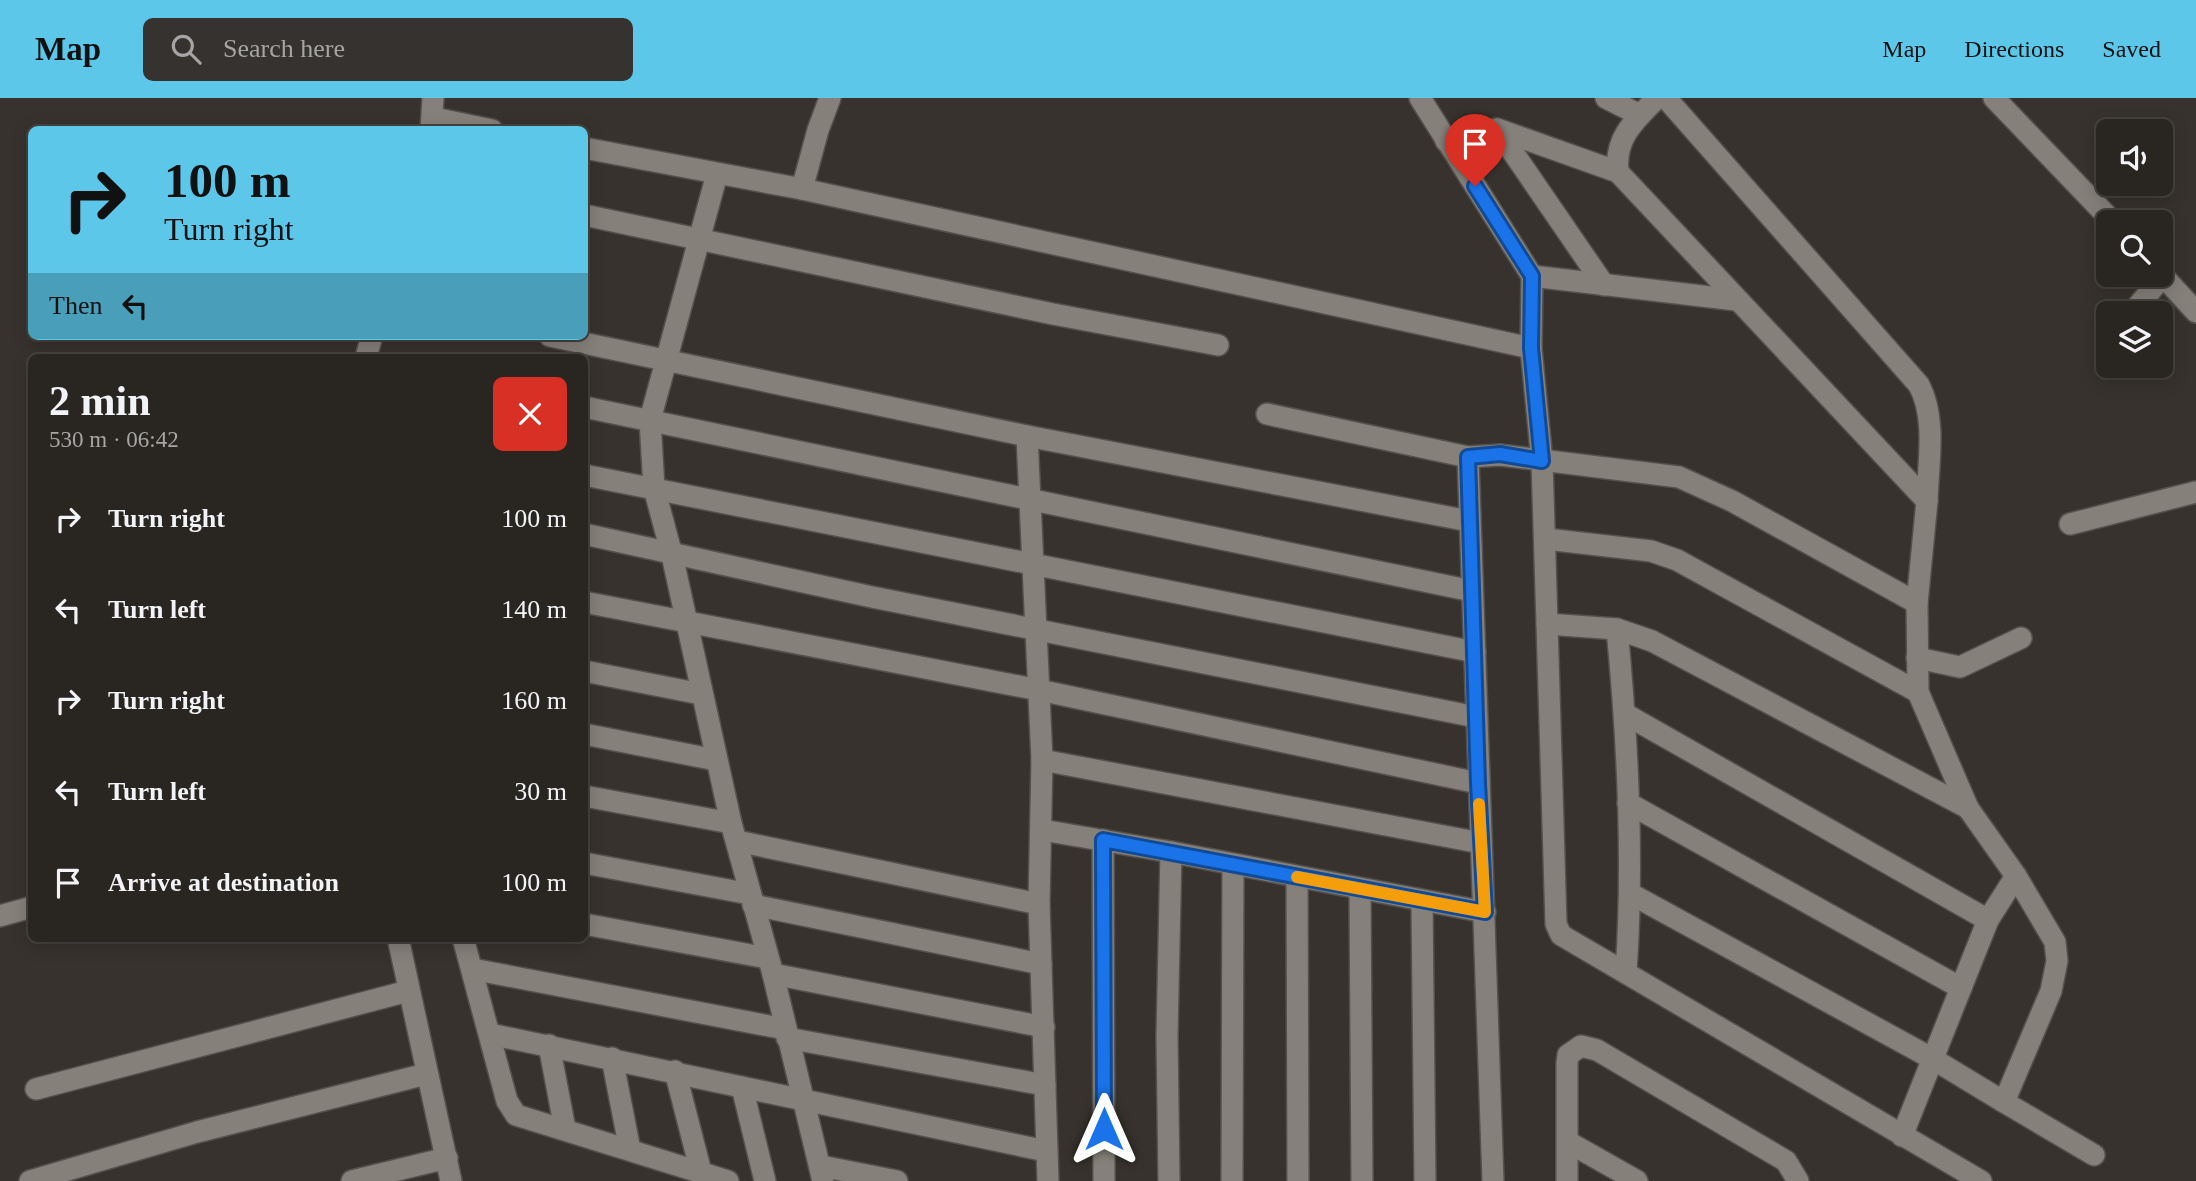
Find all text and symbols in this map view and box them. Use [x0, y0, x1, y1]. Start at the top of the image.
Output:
search box [143, 18, 633, 81]
icon: search [167, 30, 205, 68]
text: Map [35, 31, 101, 67]
text: Search here [223, 34, 345, 63]
text: Map [1882, 36, 1926, 62]
text: Directions [1964, 36, 2064, 62]
text: Saved [2102, 36, 2161, 62]
pin [1445, 114, 1505, 186]
map controls [2096, 119, 2173, 378]
button: sound [2096, 119, 2173, 196]
icon: arrive [1456, 125, 1494, 163]
text: 100 m [164, 153, 291, 208]
icon: right [49, 154, 140, 245]
button: search [2096, 210, 2173, 287]
text: Turn right [164, 211, 294, 247]
icon: left [116, 287, 154, 325]
text: Then [49, 291, 102, 320]
button: layers [2096, 301, 2173, 378]
button: close [493, 377, 567, 451]
text: 2 min [49, 378, 151, 424]
text: 530 m · 06:42 [49, 427, 179, 452]
icon: right [49, 500, 87, 538]
text: Turn right [108, 504, 225, 533]
text: 100 m [501, 504, 567, 533]
icon: left [49, 591, 87, 629]
text: Turn left [108, 595, 206, 624]
text: 140 m [501, 595, 567, 624]
icon: right [49, 682, 87, 720]
text: Turn right [108, 686, 225, 715]
text: 160 m [501, 686, 567, 715]
icon: left [49, 773, 87, 811]
text: Turn left [108, 777, 206, 806]
text: 30 m [514, 777, 567, 806]
icon: arrive [49, 864, 87, 902]
text: Arrive at destination [108, 868, 339, 897]
text: 100 m [501, 868, 567, 897]
position arrow [1067, 1092, 1141, 1166]

